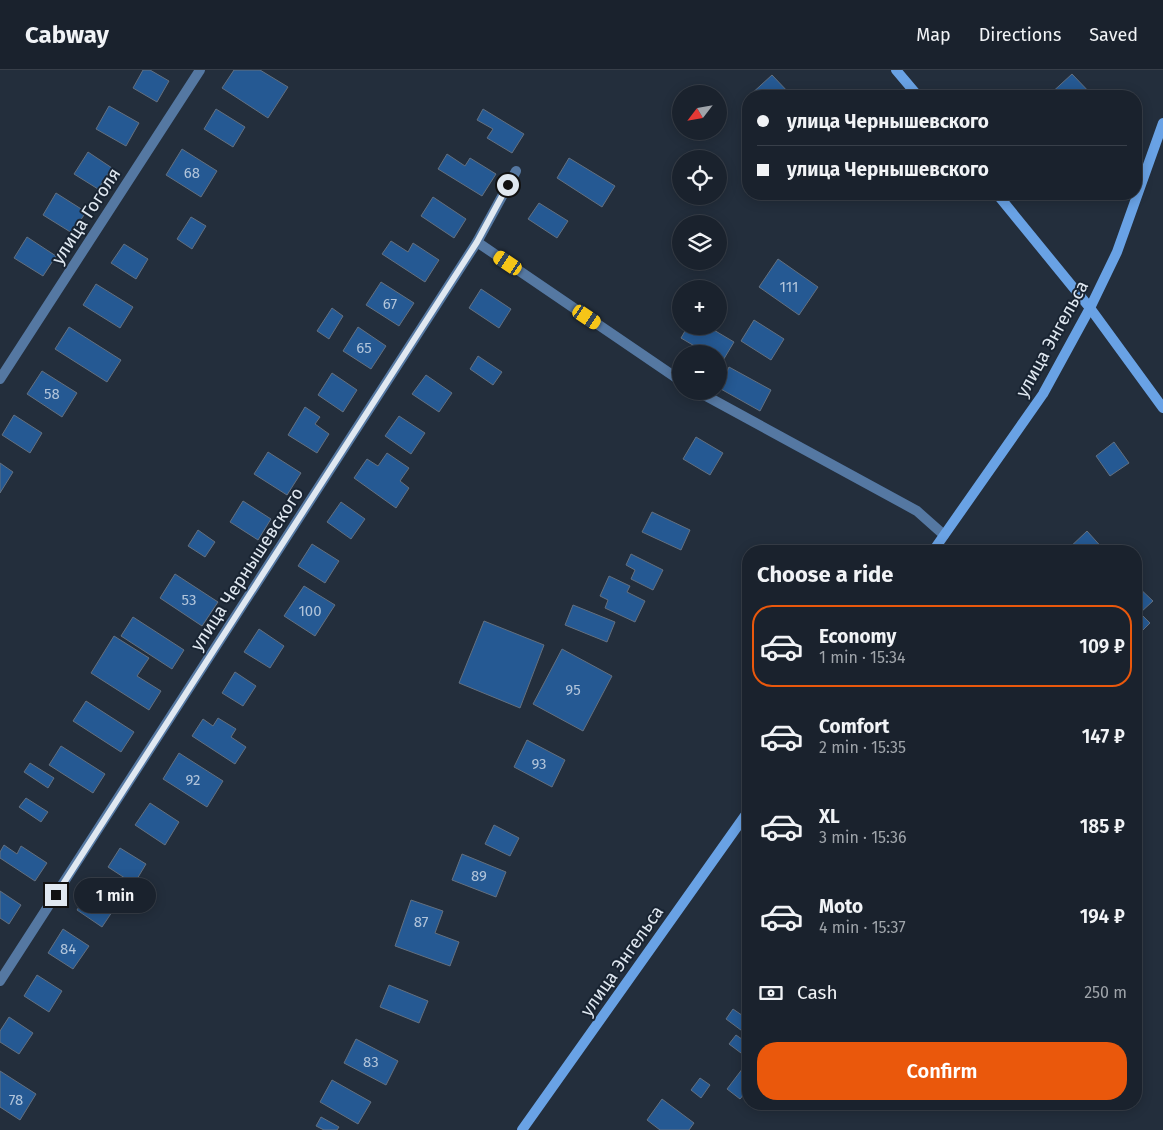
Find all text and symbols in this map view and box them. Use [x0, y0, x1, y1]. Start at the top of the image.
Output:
text: Cabway [25, 21, 109, 49]
text: Map [916, 24, 951, 46]
text: Directions [979, 24, 1061, 46]
text: Saved [1089, 24, 1138, 46]
north arrow [672, 85, 728, 140]
map controls [672, 85, 727, 400]
text: улица Чернышевского [787, 110, 989, 133]
button: locate [672, 150, 727, 205]
text: улица Чернышевского [787, 158, 989, 181]
street label: улица Гоголя [47, 164, 125, 268]
house number: 68 [184, 164, 200, 182]
route start [497, 174, 519, 196]
button: layers [672, 215, 727, 270]
car [491, 248, 524, 278]
street label: улица Энгельса [1011, 277, 1093, 401]
house number: 111 [779, 278, 799, 296]
button: + [672, 280, 727, 335]
house number: 67 [383, 295, 397, 313]
car [570, 302, 603, 332]
house number: 65 [356, 339, 372, 357]
button: − [672, 345, 727, 400]
house number: 58 [44, 385, 60, 403]
street label: улица Чернышевского [186, 483, 308, 655]
text: Choose a ride [757, 561, 893, 588]
house number: 53 [182, 591, 196, 609]
house number: 100 [298, 602, 322, 620]
icon: car [759, 624, 804, 669]
text: Economy [819, 625, 896, 648]
text: 109 ₽ [1079, 635, 1125, 658]
text: 1 min · 15:34 [819, 648, 905, 667]
house number: 95 [565, 681, 581, 699]
icon: car [759, 714, 804, 759]
text: Comfort [819, 715, 889, 738]
text: 147 ₽ [1082, 725, 1125, 748]
text: 2 min · 15:35 [819, 738, 906, 757]
house number: 93 [531, 755, 547, 773]
house number: 92 [186, 771, 200, 789]
icon: car [759, 804, 804, 849]
text: XL [819, 805, 840, 828]
text: 185 ₽ [1080, 815, 1125, 838]
text: 3 min · 15:36 [819, 828, 907, 847]
house number: 89 [471, 867, 487, 885]
callout: 1 min [74, 878, 156, 912]
route end [45, 884, 67, 906]
text: 1 min [96, 886, 134, 905]
icon: car [759, 894, 804, 939]
text: Moto [819, 895, 863, 918]
street label: улица Энгельса [576, 901, 668, 1021]
text: 194 ₽ [1080, 905, 1125, 928]
house number: 87 [414, 913, 429, 931]
text: 4 min · 15:37 [819, 918, 906, 937]
house number: 84 [60, 940, 76, 958]
icon: cash [757, 979, 785, 1007]
text: Cash [797, 981, 838, 1004]
text: 250 m [1084, 983, 1127, 1002]
button: Confirm [757, 1042, 1127, 1100]
house number: 83 [363, 1053, 379, 1071]
house number: 78 [9, 1091, 23, 1109]

